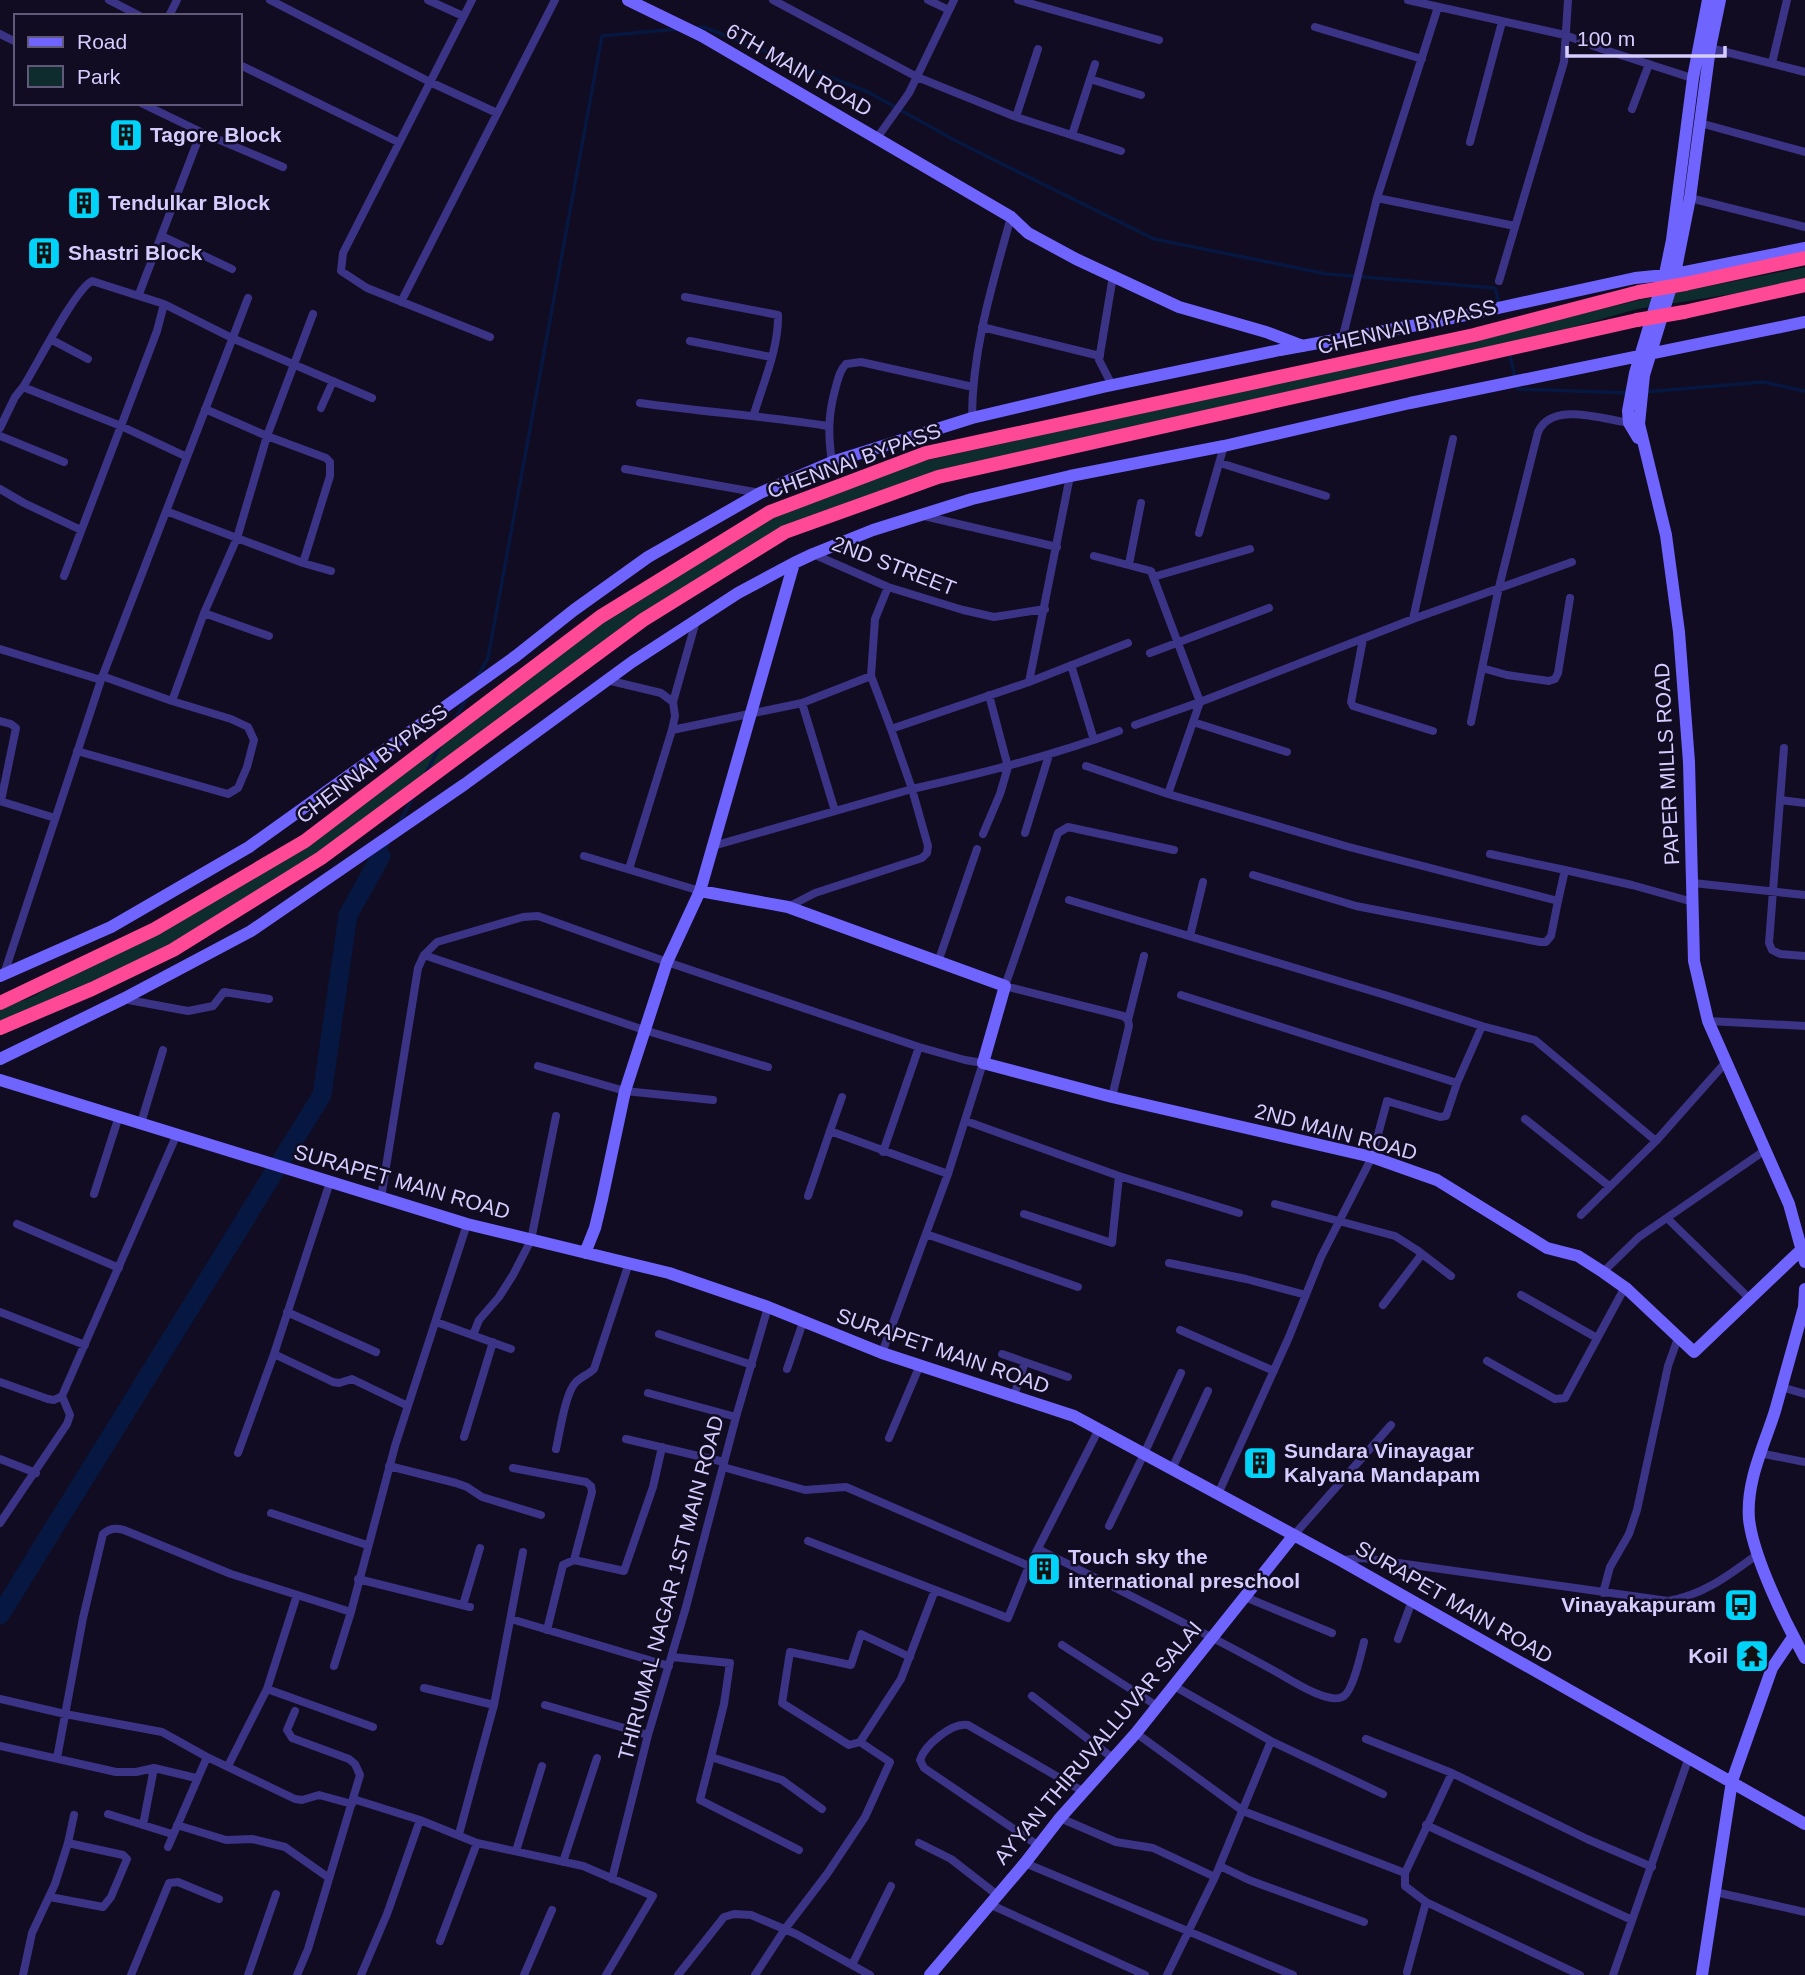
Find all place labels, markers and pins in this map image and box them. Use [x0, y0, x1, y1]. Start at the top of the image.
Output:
building icon: Tagore Block [107, 116, 145, 154]
place label: Tagore Block [150, 123, 282, 146]
building icon: Tendulkar Block [65, 184, 103, 222]
place label: Tendulkar Block [108, 191, 270, 214]
building icon: Shastri Block [25, 234, 63, 272]
place label: Shastri Block [68, 241, 203, 264]
place label: Sundara Vinayagar Kalyana Mandapam [1284, 1439, 1480, 1486]
building icon: Sundara Vinayagar Kalyana Mandapam [1241, 1444, 1279, 1482]
place label: Touch sky the international preschool [1068, 1545, 1300, 1592]
building icon: Touch sky the international preschool [1025, 1550, 1063, 1588]
bus stop icon: Vinayakapuram [1722, 1586, 1760, 1624]
place label: Vinayakapuram [1561, 1593, 1716, 1616]
temple icon: Koil [1733, 1637, 1771, 1675]
place label: Koil [1688, 1644, 1728, 1667]

